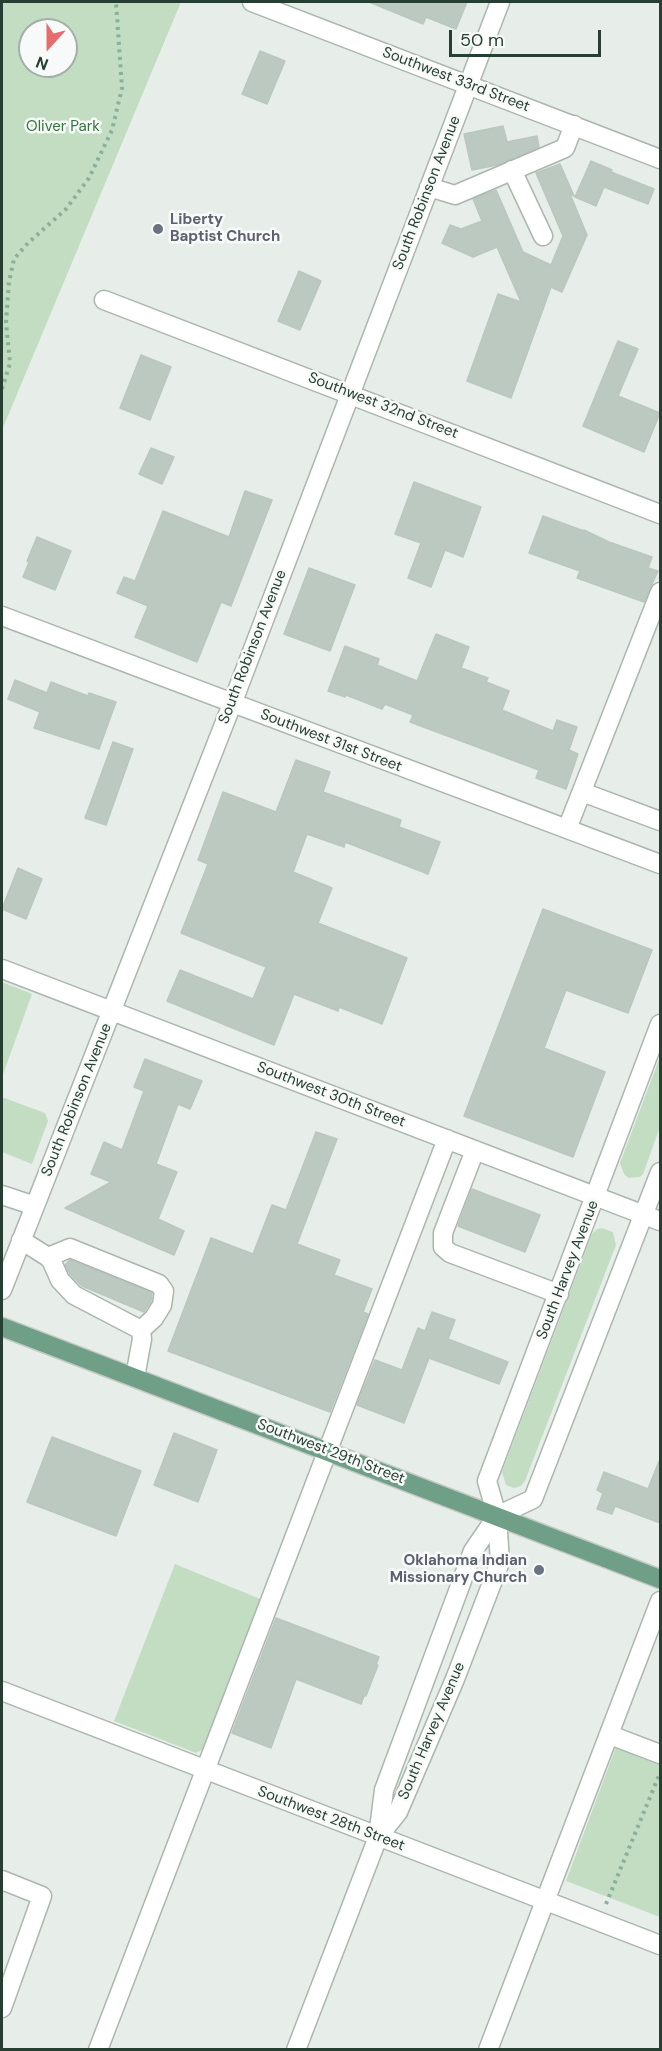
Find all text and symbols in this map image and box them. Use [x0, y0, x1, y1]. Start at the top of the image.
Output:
north arrow [18, 18, 78, 78]
scale bar [452, 18, 604, 56]
text: 50 m [460, 28, 504, 52]
street label: Southwest 33rd Street [380, 44, 532, 116]
text: N [33, 52, 51, 75]
street label: South Robinson Avenue [389, 113, 465, 273]
park label: Oliver Park [26, 118, 100, 136]
place label: Liberty Baptist Church [170, 211, 280, 246]
marker: Liberty Baptist Church [151, 222, 165, 236]
street label: Southwest 32nd Street [305, 369, 461, 443]
street label: South Robinson Avenue [215, 567, 291, 727]
street label: Southwest 31st Street [258, 706, 404, 776]
street label: South Robinson Avenue [38, 1021, 116, 1179]
street label: Southwest 30th Street [254, 1058, 408, 1132]
street label: South Harvey Avenue [533, 1198, 603, 1342]
street label: Southwest 29th Street [255, 1416, 407, 1488]
place label: Oklahoma Indian Missionary Church [390, 1552, 527, 1587]
marker: Oklahoma Indian Missionary Church [532, 1563, 546, 1577]
street label: South Harvey Avenue [395, 1660, 469, 1802]
street label: Southwest 28th Street [255, 1783, 407, 1855]

